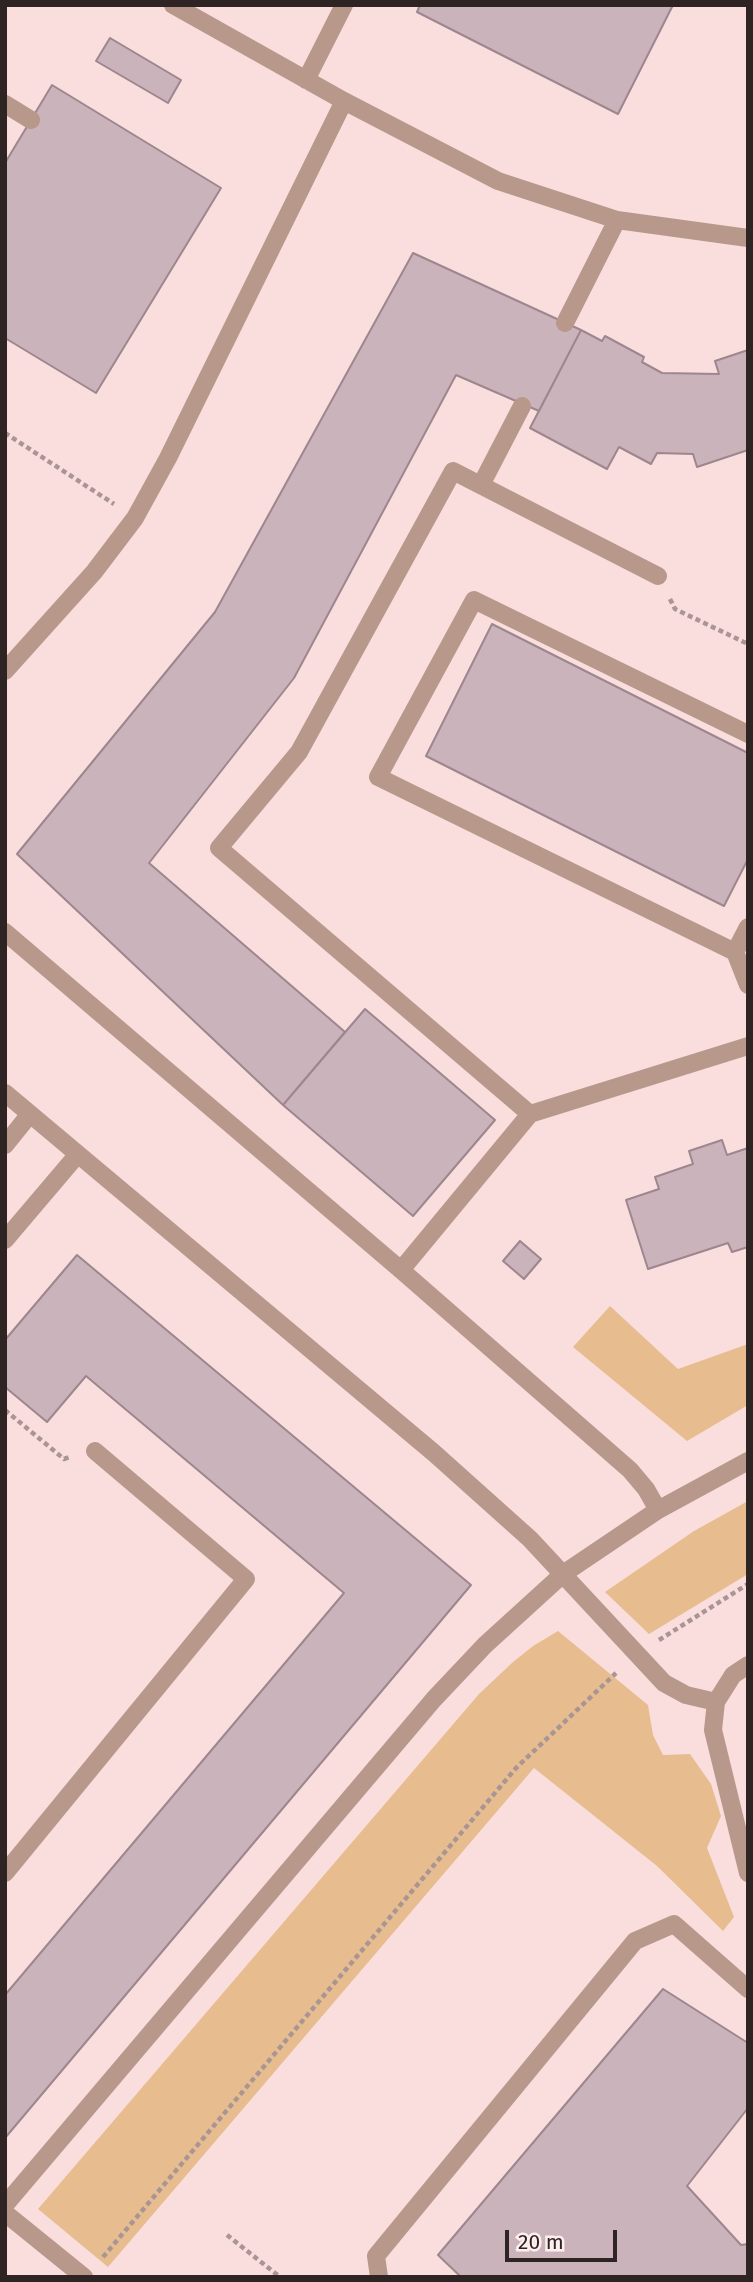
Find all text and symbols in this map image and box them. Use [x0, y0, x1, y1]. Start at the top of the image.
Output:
scale bar [508, 2216, 620, 2260]
text: 20 m [518, 2229, 564, 2255]

